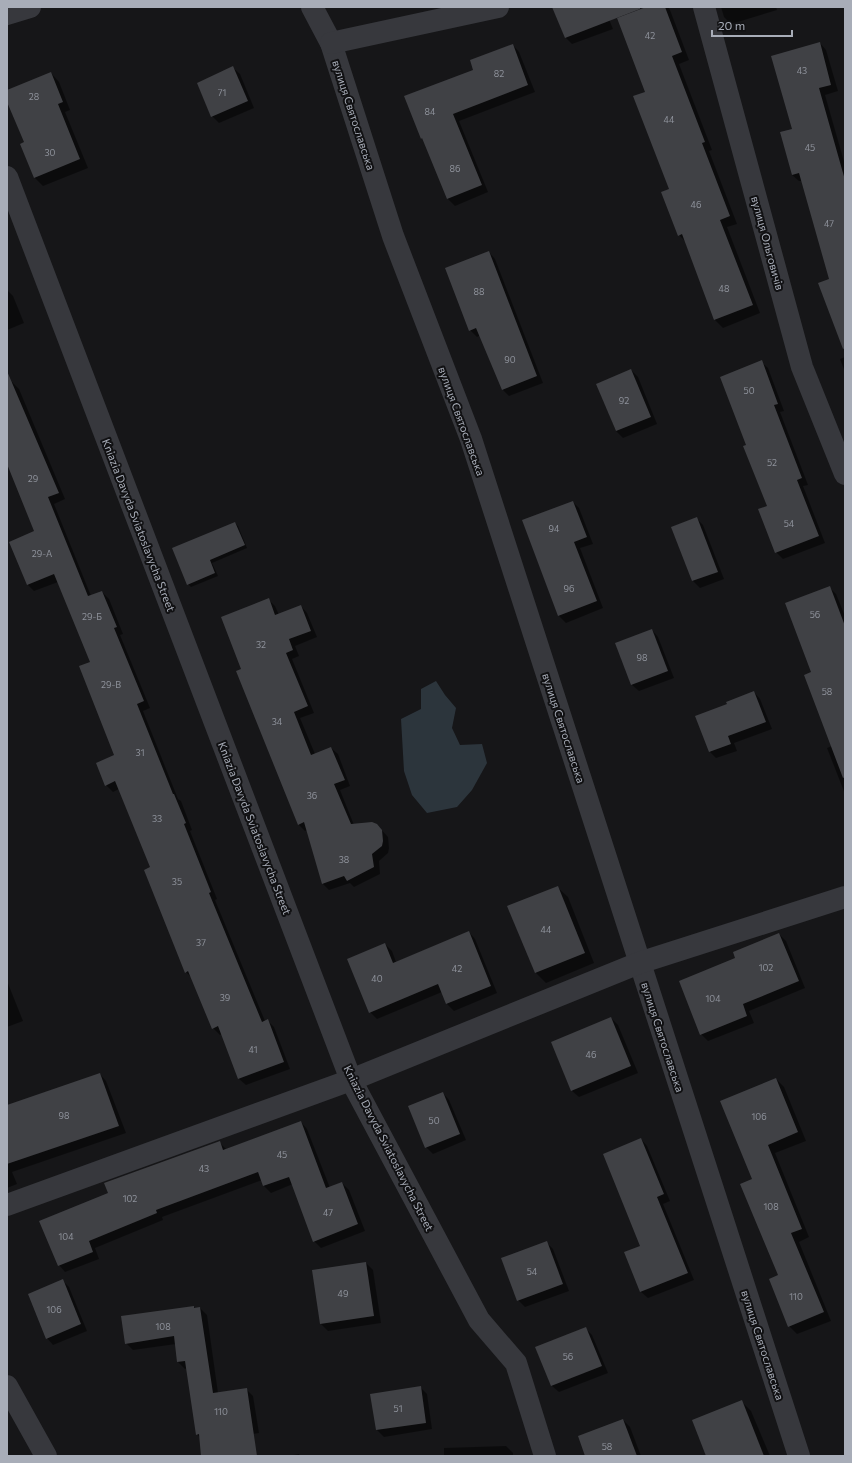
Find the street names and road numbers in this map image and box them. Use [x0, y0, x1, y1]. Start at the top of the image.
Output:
street label: вулиця Святославська [330, 58, 378, 172]
street label: вулиця Ольговичів [749, 195, 787, 292]
street label: вулиця Святославська [436, 365, 488, 477]
street label: Kniazia Davyda Sviatoslavycha Street [100, 437, 178, 614]
street label: вулиця Святославська [540, 671, 588, 785]
street label: Kniazia Davyda Sviatoslavycha Street [216, 740, 294, 917]
street label: вулиця Святославська [639, 980, 687, 1094]
street label: Kniazia Davyda Sviatoslavycha Street [341, 1063, 437, 1233]
street label: вулиця Святославська [739, 1288, 787, 1402]

